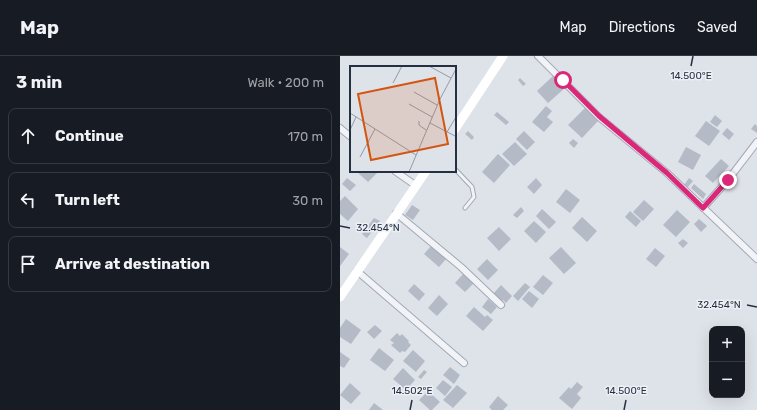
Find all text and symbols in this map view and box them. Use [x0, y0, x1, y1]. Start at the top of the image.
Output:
text: Map [20, 16, 59, 39]
text: Map [560, 19, 587, 36]
text: Directions [609, 19, 675, 36]
text: Saved [697, 19, 737, 36]
inset map [350, 66, 456, 172]
text: 14.500°E [670, 70, 712, 82]
route start [554, 71, 572, 89]
text: 3 min [16, 72, 62, 92]
text: Walk · 200 m [247, 75, 324, 90]
icon: ahead [17, 125, 39, 147]
text: Continue [55, 127, 124, 145]
text: 170 m [288, 129, 323, 144]
route end [719, 171, 737, 189]
icon: left [17, 189, 39, 211]
text: Turn left [55, 191, 120, 209]
text: 30 m [292, 193, 323, 208]
text: 32.454°N [356, 222, 400, 234]
icon: arrive [17, 253, 39, 275]
text: Arrive at destination [55, 255, 210, 273]
text: 32.454°N [697, 299, 741, 311]
map controls [709, 326, 745, 398]
button: + [709, 326, 745, 362]
button: − [709, 362, 745, 398]
text: 14.502°E [392, 385, 432, 397]
text: 14.500°E [605, 385, 647, 397]

